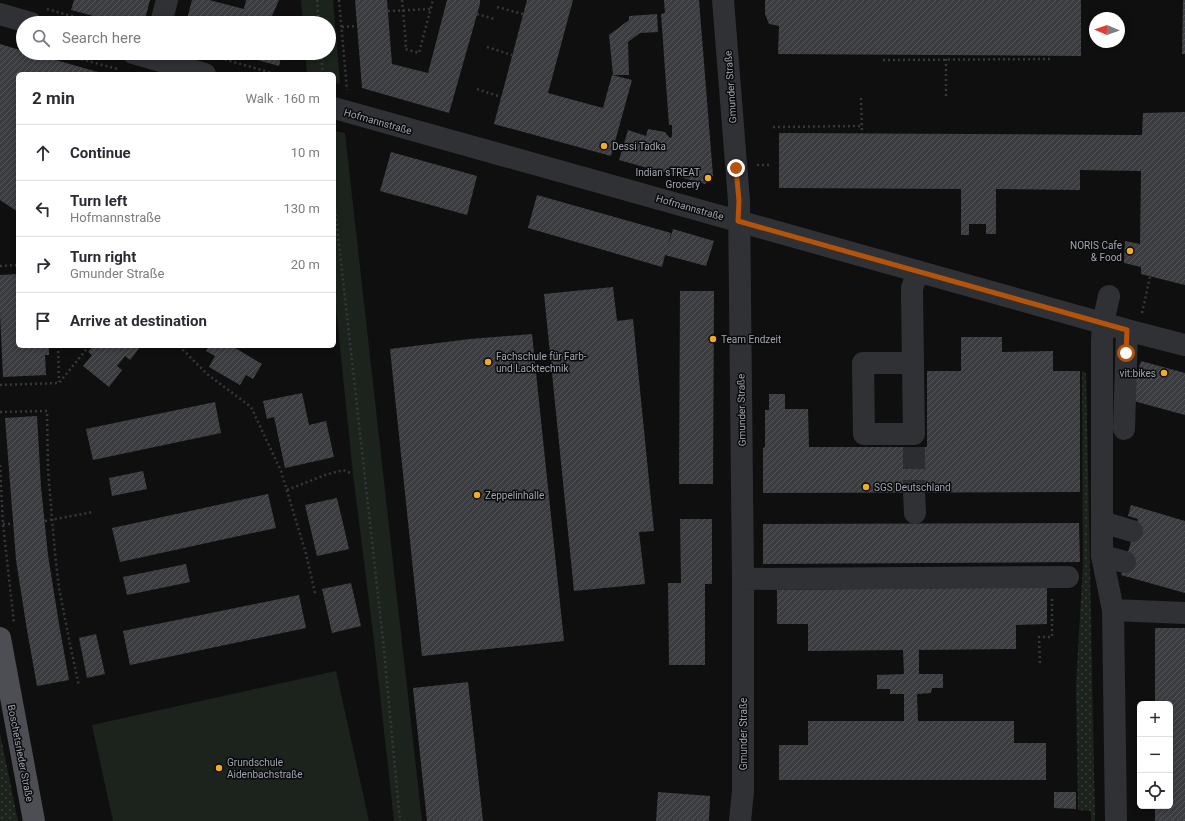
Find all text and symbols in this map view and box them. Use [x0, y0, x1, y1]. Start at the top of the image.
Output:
north arrow [1089, 12, 1125, 48]
search box [16, 16, 336, 60]
icon: search [30, 27, 52, 49]
text: Search here [62, 29, 141, 47]
street label: Gmunder Straße [722, 50, 739, 124]
text: 2 min [32, 88, 75, 108]
text: Walk · 160 m [245, 91, 320, 106]
street label: Hofmannstraße [343, 107, 413, 136]
marker: Dessi Tadka [599, 141, 609, 151]
place label: Dessi Tadka [612, 141, 666, 152]
icon: ahead [32, 142, 54, 164]
text: Continue [70, 144, 131, 162]
text: 10 m [291, 145, 320, 160]
route end [727, 159, 745, 177]
place label: Indian sTREAT Grocery [635, 167, 700, 190]
marker: Indian sTREAT Grocery [703, 173, 713, 183]
text: Turn left [70, 192, 127, 210]
street label: Hofmannstraße [655, 193, 725, 222]
icon: left [32, 198, 54, 220]
text: 130 m [283, 201, 320, 216]
text: Hofmannstraße [70, 210, 161, 225]
place label: NORIS Cafe & Food [1070, 240, 1122, 263]
marker: NORIS Cafe & Food [1125, 246, 1135, 256]
text: Turn right [70, 248, 136, 266]
icon: right [32, 254, 54, 276]
text: 20 m [291, 257, 320, 272]
text: Gmunder Straße [70, 266, 164, 281]
icon: arrive [32, 310, 54, 332]
text: Arrive at destination [70, 312, 207, 330]
marker: Team Endzeit [708, 334, 718, 344]
place label: Team Endzeit [721, 334, 781, 345]
route start [1117, 344, 1135, 362]
place label: Fachschule für Farb- und Lacktechnik [496, 351, 587, 374]
marker: Fachschule für Farb- und Lacktechnik [483, 357, 493, 367]
place label: vit:bikes [1120, 368, 1156, 379]
marker: vit:bikes [1159, 368, 1169, 378]
street label: Gmunder Straße [735, 374, 748, 446]
marker: SGS Deutschland [861, 482, 871, 492]
place label: SGS Deutschland [874, 482, 951, 493]
marker: Zeppelinhalle [472, 490, 482, 500]
place label: Zeppelinhalle [485, 490, 544, 501]
street label: Gmunder Straße [738, 698, 749, 770]
map controls [1137, 701, 1173, 809]
button: + [1137, 701, 1173, 737]
street label: Boschetsrieder Straße [6, 704, 35, 803]
button: − [1137, 737, 1173, 773]
place label: Grundschule Aidenbachstraße [227, 757, 303, 780]
marker: Grundschule Aidenbachstraße [214, 763, 224, 773]
button: locate [1137, 773, 1173, 809]

